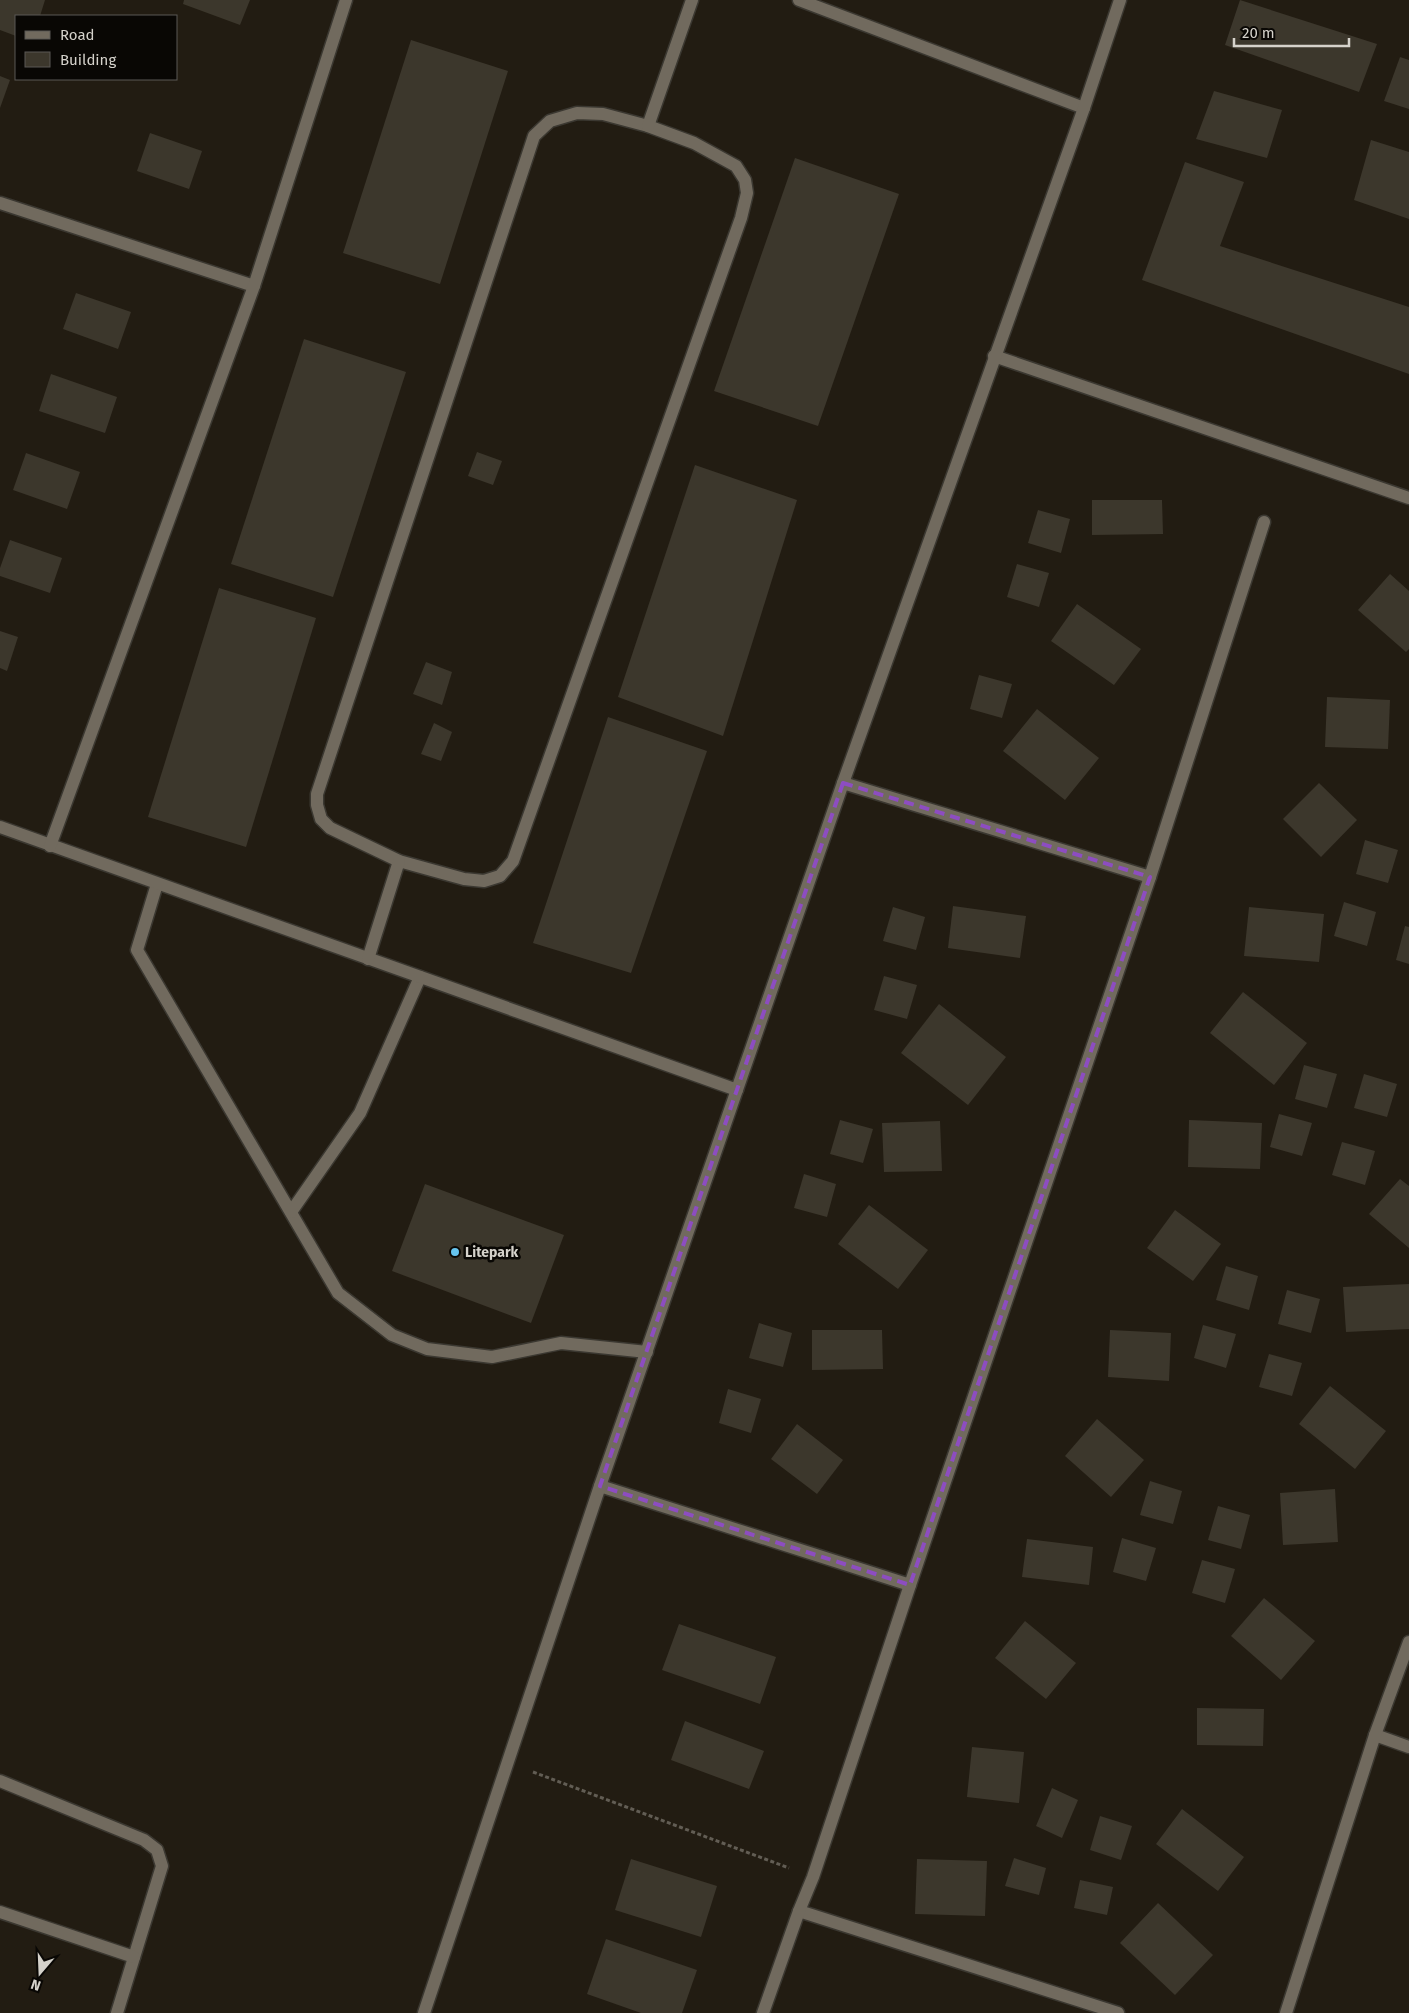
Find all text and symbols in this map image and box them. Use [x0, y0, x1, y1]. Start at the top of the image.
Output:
legend [15, 15, 178, 80]
scale bar [1234, 15, 1349, 47]
text: 20 m [1242, 24, 1275, 42]
text: Road [60, 26, 95, 44]
text: Building [60, 51, 116, 69]
place label: Litepark [465, 1244, 519, 1261]
marker: Litepark [449, 1246, 461, 1258]
north arrow [15, 1948, 65, 1998]
text: N [29, 1975, 43, 1994]

